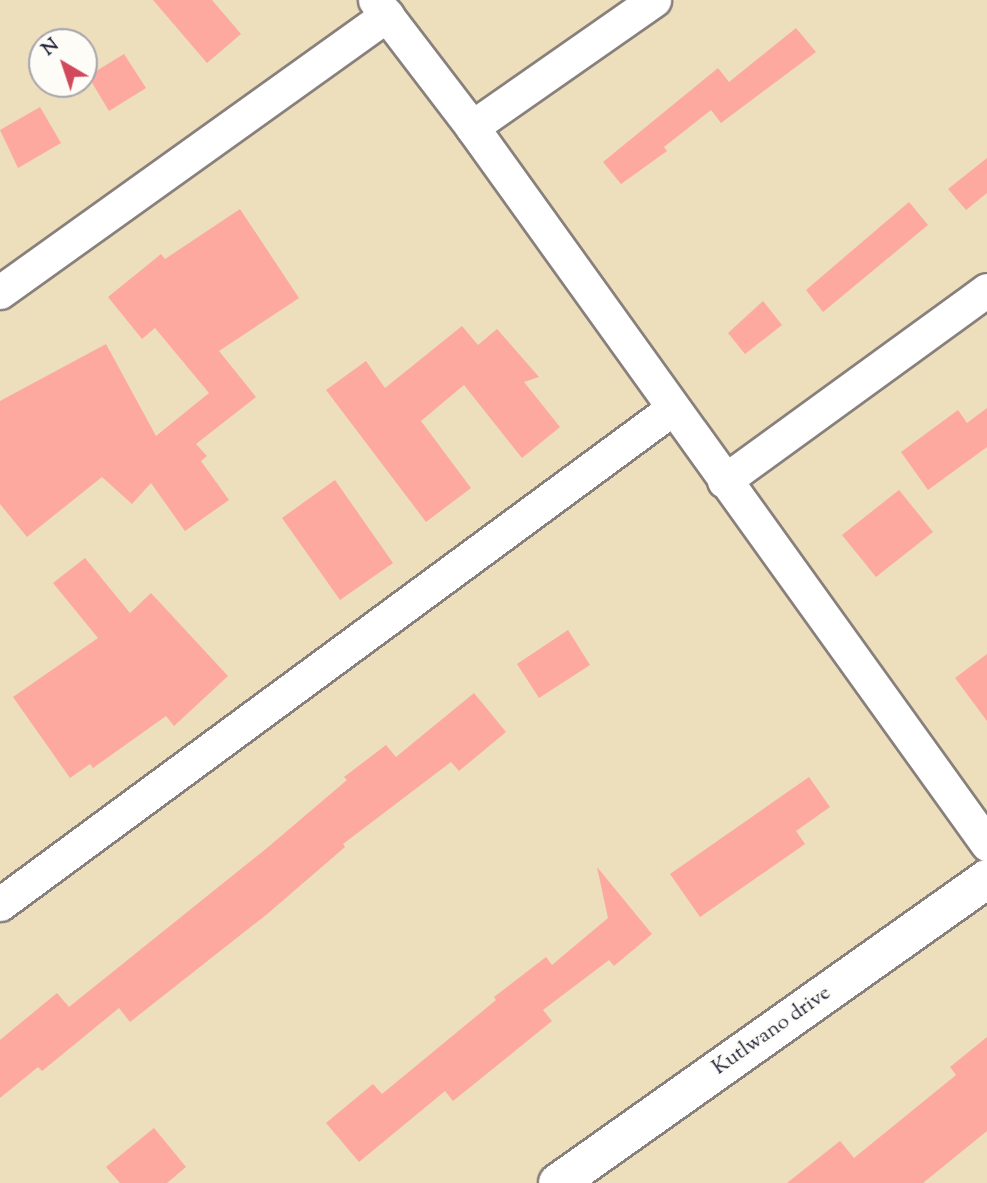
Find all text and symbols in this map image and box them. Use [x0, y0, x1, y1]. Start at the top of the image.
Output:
north arrow [28, 28, 98, 98]
text: N [36, 33, 65, 63]
street label: Kutlwano drive [708, 981, 836, 1081]

